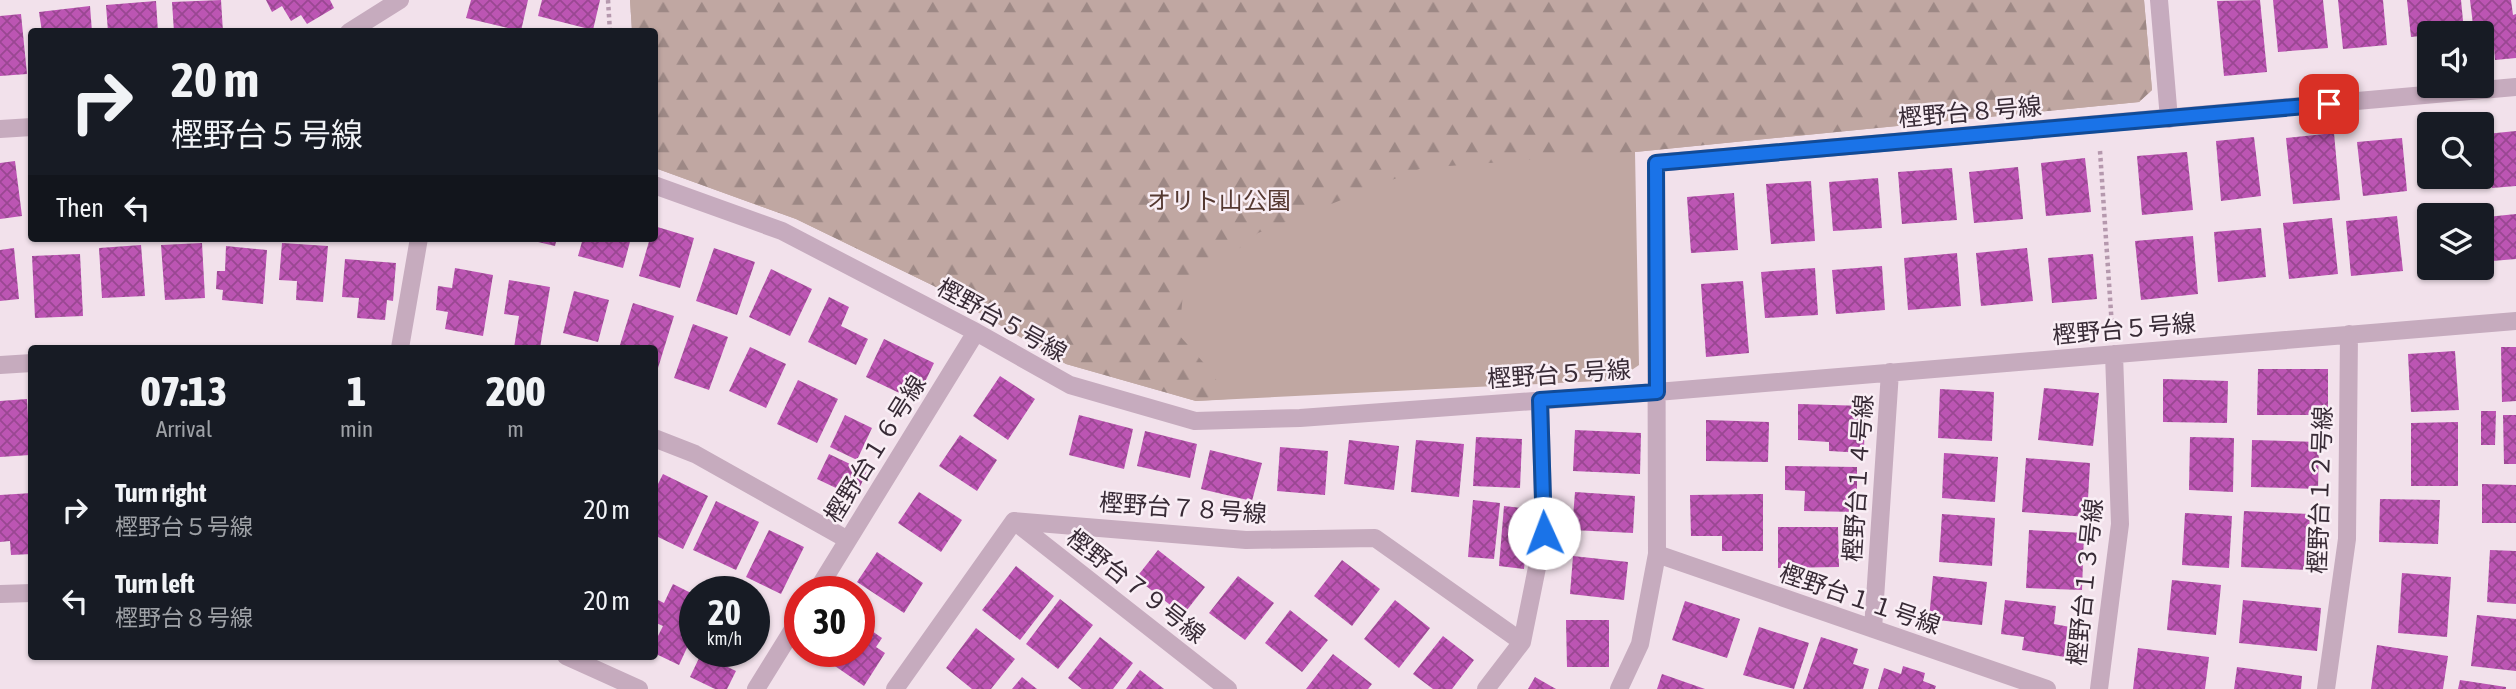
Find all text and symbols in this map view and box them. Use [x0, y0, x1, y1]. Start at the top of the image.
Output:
map controls [2417, 21, 2494, 280]
button: sound [2417, 21, 2494, 98]
text: 20 m [171, 51, 259, 107]
icon: right [56, 56, 147, 147]
pin [2299, 74, 2359, 134]
icon: arrive [2310, 85, 2348, 123]
street label: 樫野台８号線 [1897, 92, 2043, 132]
button: search [2417, 112, 2494, 189]
text: 樫野台５号線 [171, 116, 363, 153]
park label: オリト山公園 [1147, 187, 1291, 214]
icon: left [118, 189, 156, 227]
text: Then [56, 193, 104, 223]
button: layers [2417, 203, 2494, 280]
street label: 樫野台５号線 [932, 273, 1072, 367]
street label: 樫野台５号線 [2051, 309, 2197, 349]
street label: 樫野台５号線 [1486, 356, 1632, 392]
text: 07:13 [141, 367, 227, 415]
text: 1 [347, 367, 366, 415]
text: 200 [486, 367, 545, 415]
street label: 樫野台１６号線 [819, 371, 931, 527]
street label: 樫野台１４号線 [1839, 393, 1877, 563]
street label: 樫野台１２号線 [2304, 406, 2336, 574]
text: Arrival [156, 416, 212, 442]
text: min [340, 416, 373, 442]
text: m [507, 416, 524, 442]
text: Turn right [115, 478, 206, 508]
street label: 樫野台７８号線 [1098, 489, 1268, 527]
icon: right [56, 491, 94, 529]
text: 20 m [583, 495, 630, 525]
position arrow [1507, 496, 1581, 570]
street label: 樫野台１３号線 [2063, 497, 2107, 667]
text: 樫野台５号線 [115, 514, 253, 540]
street label: 樫野台７９号線 [1061, 524, 1211, 648]
street label: 樫野台１１号線 [1776, 559, 1944, 639]
text: Turn left [115, 569, 195, 599]
speed limit sign: 30 [784, 576, 875, 667]
icon: left [56, 582, 94, 620]
text: 20 m [583, 586, 630, 616]
text: 20 [708, 592, 741, 632]
text: 樫野台８号線 [115, 605, 253, 631]
text: km/h [707, 628, 742, 649]

